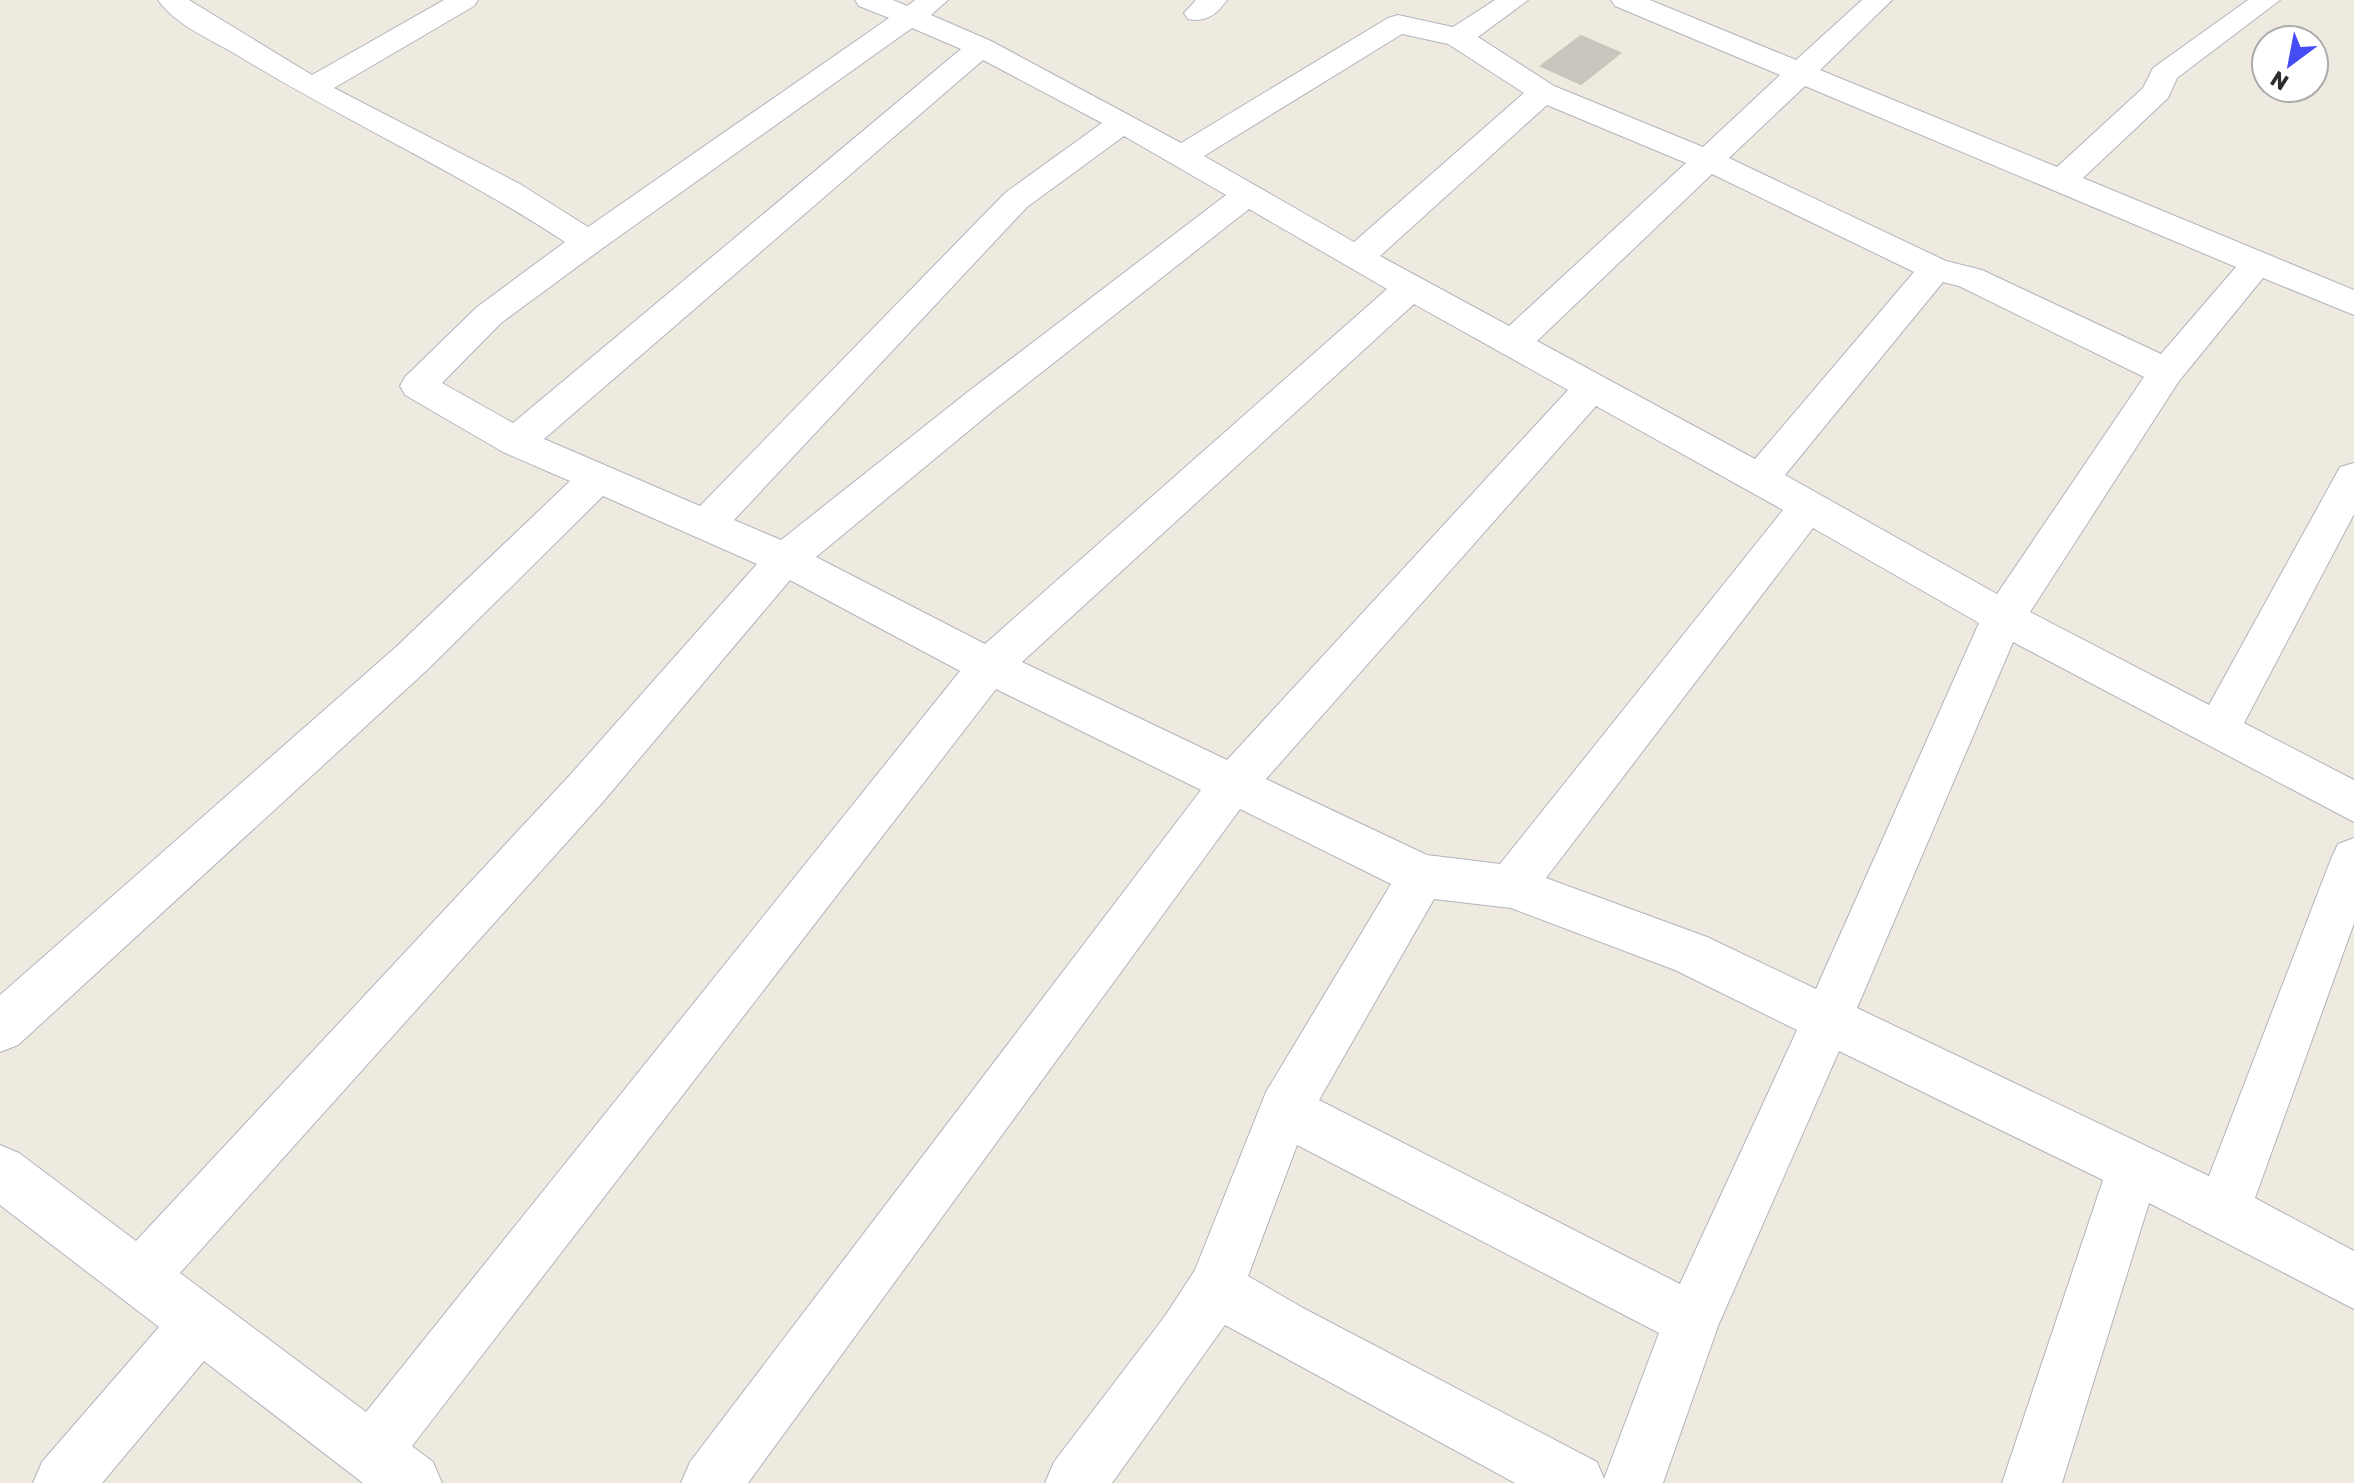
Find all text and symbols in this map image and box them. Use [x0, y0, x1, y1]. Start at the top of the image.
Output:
north arrow [2250, 24, 2330, 104]
text: N [2266, 65, 2294, 96]

